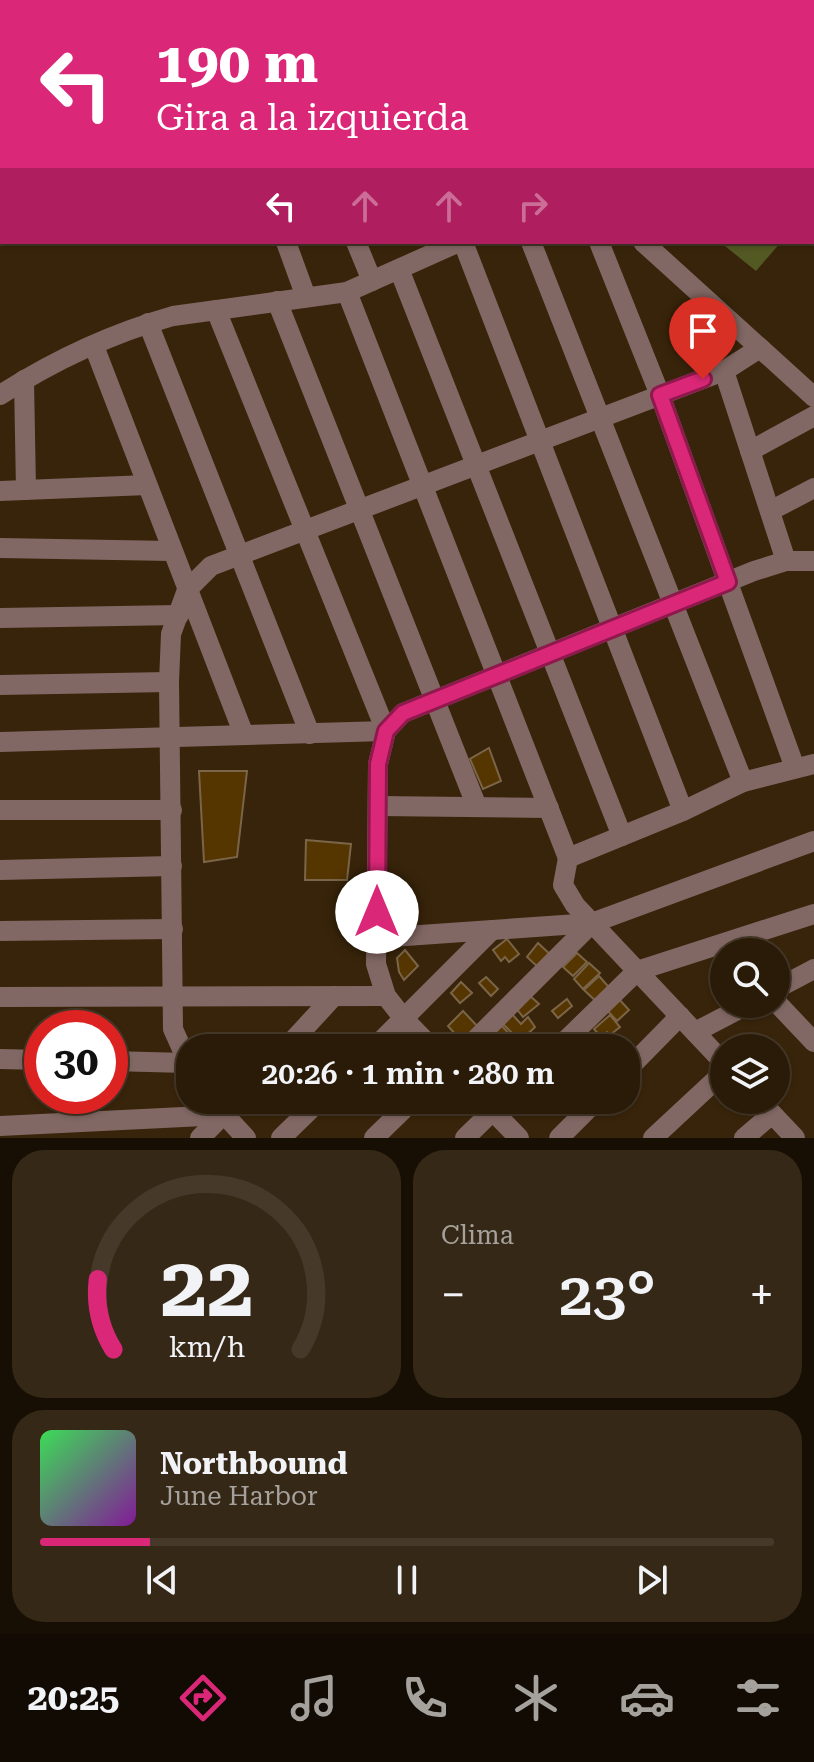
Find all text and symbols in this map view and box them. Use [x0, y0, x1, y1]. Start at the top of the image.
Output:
text: 190 m [156, 30, 318, 96]
icon: left [24, 32, 128, 136]
text: Gira a la izquierda [156, 97, 469, 139]
icon: left [259, 184, 303, 228]
icon: ahead [343, 184, 387, 228]
icon: ahead [427, 184, 471, 228]
icon: right [511, 184, 555, 228]
pin [669, 297, 737, 379]
icon: arrive [681, 309, 725, 353]
position arrow [335, 870, 419, 954]
map controls [710, 938, 790, 1114]
button: search [710, 938, 790, 1018]
speed limit sign: 30 [24, 1010, 128, 1114]
button: layers [710, 1034, 790, 1114]
text: 20:26 · 1 min · 280 m [262, 1056, 554, 1091]
text: Clima [441, 1220, 514, 1250]
text: 22 [160, 1239, 253, 1336]
text: 23° [559, 1259, 656, 1330]
text: − [441, 1269, 466, 1321]
text: + [749, 1269, 774, 1321]
text: km/h [168, 1330, 245, 1364]
text: Northbound [160, 1446, 348, 1481]
text: June Harbor [160, 1481, 318, 1511]
icon: previous [140, 1558, 184, 1602]
icon: pause [385, 1558, 429, 1602]
icon: next [630, 1558, 674, 1602]
icon: directions [175, 1670, 231, 1726]
icon: music [286, 1670, 342, 1726]
icon: phone [397, 1670, 453, 1726]
icon: climate [508, 1670, 564, 1726]
icon: car [619, 1670, 675, 1726]
icon: filters [730, 1670, 786, 1726]
text: 20:25 [28, 1677, 119, 1719]

